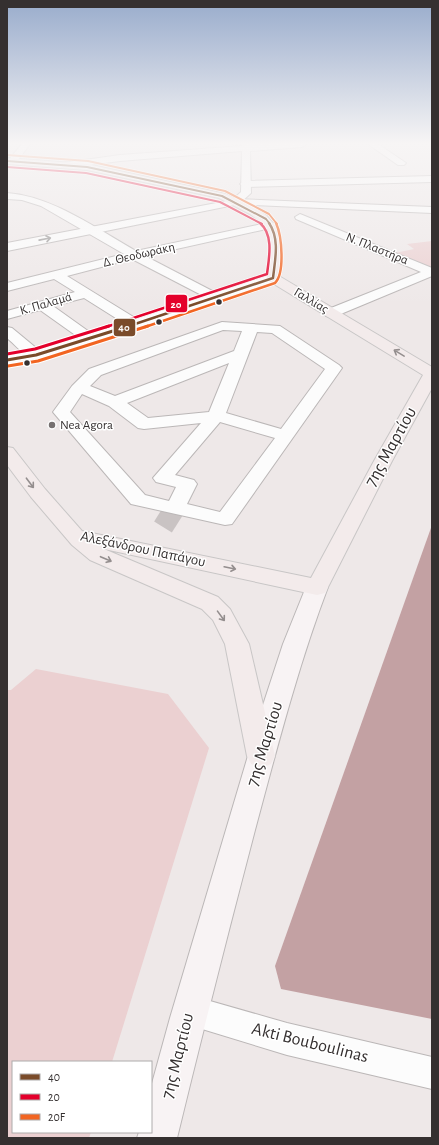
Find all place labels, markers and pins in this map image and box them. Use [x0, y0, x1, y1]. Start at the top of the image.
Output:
unlabelled marker [214, 297, 224, 307]
unlabelled marker [154, 317, 164, 327]
unlabelled marker [22, 358, 32, 368]
place label: Nea Agora [60, 419, 113, 432]
marker: Nea Agora [47, 420, 57, 430]

